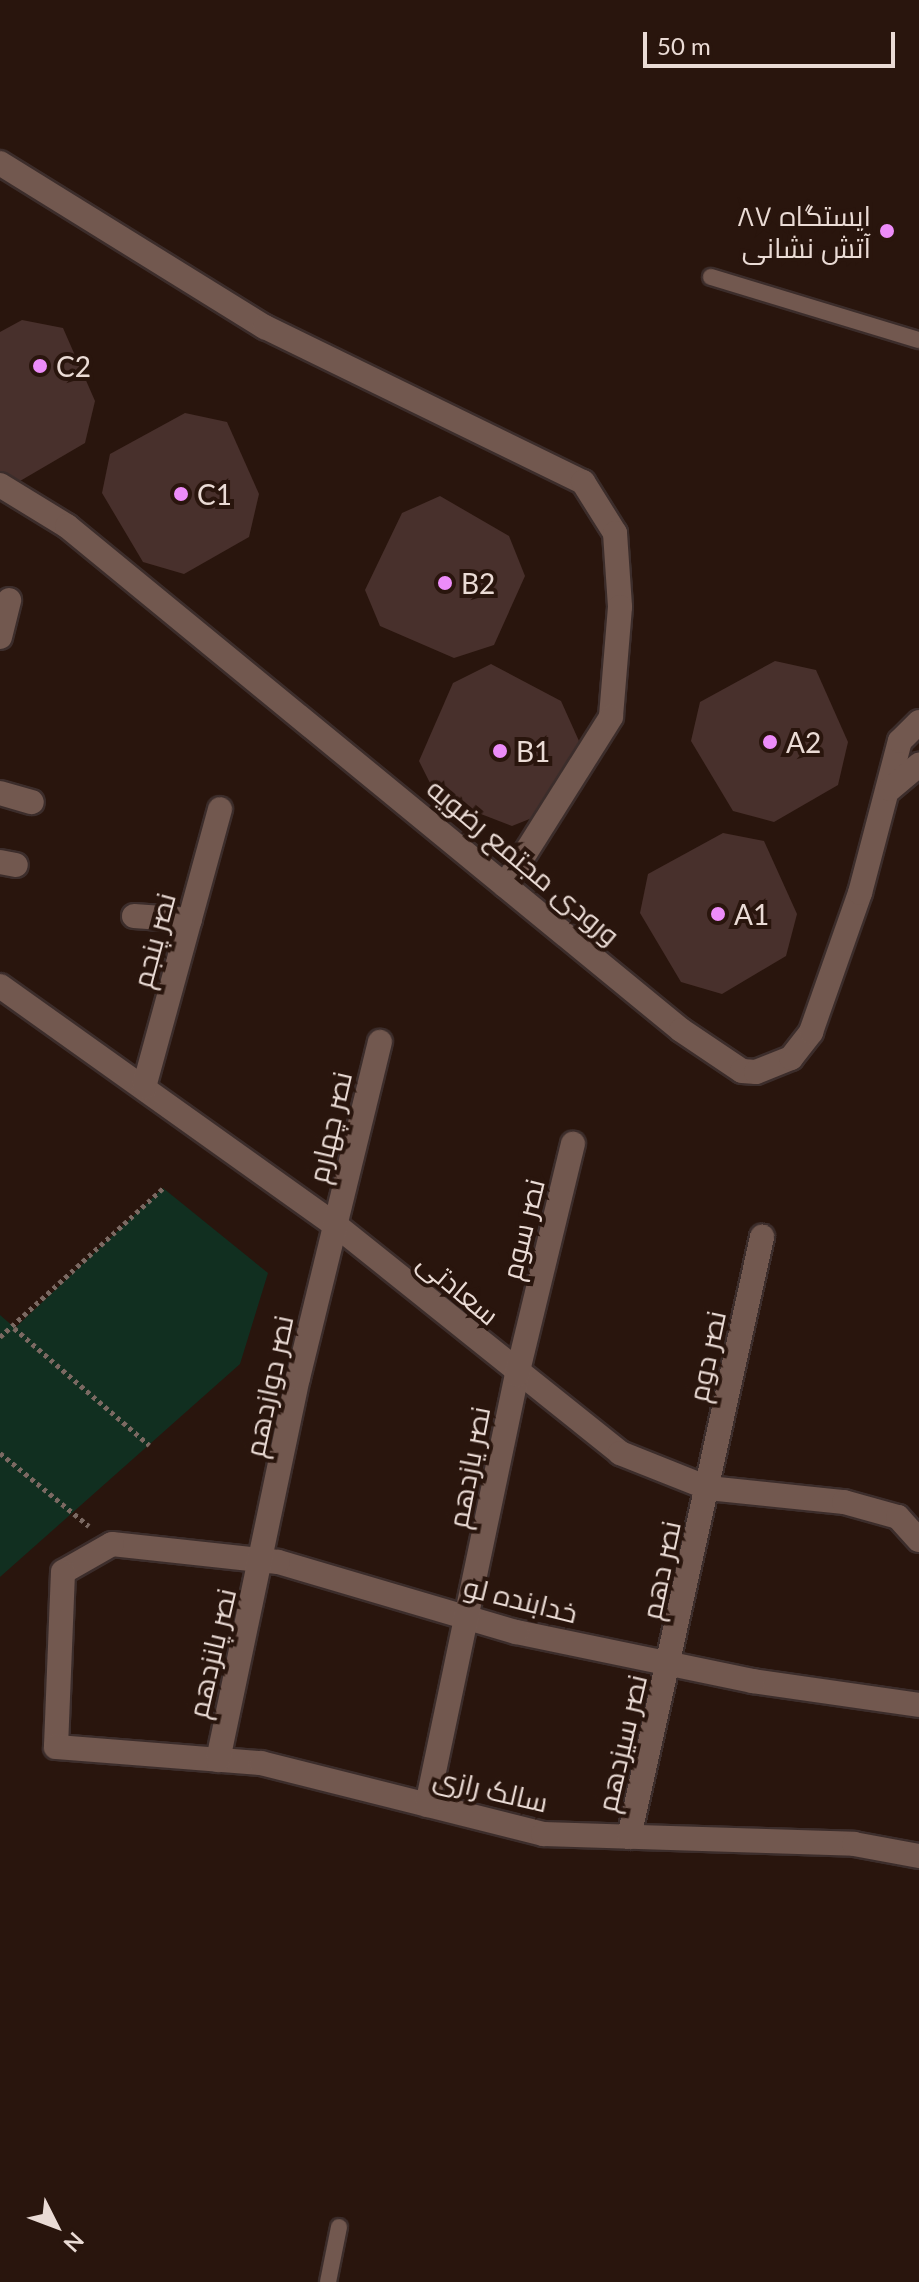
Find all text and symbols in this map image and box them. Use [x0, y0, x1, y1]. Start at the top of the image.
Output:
scale bar [647, 16, 899, 66]
text: 50 m [657, 31, 711, 60]
place label: ایستگاه ۸۷ آتش نشانی [737, 198, 871, 264]
marker: ایستگاه ۸۷ آتش نشانی [878, 222, 896, 240]
place label: C2 [56, 349, 91, 383]
marker: C2 [31, 357, 49, 375]
place label: C1 [197, 477, 232, 511]
marker: C1 [172, 485, 190, 503]
place label: B2 [461, 566, 495, 600]
marker: B2 [436, 574, 454, 592]
place label: A2 [786, 725, 821, 759]
marker: A2 [761, 733, 779, 751]
place label: B1 [516, 734, 550, 768]
marker: B1 [491, 742, 509, 760]
street label: ورودی مجتمع رضویه [421, 771, 627, 951]
street label: نصر پنجم [124, 889, 182, 991]
place label: A1 [734, 897, 769, 931]
marker: A1 [709, 905, 727, 923]
street label: نصر چهارم [300, 1068, 358, 1186]
street label: نصر سوم [493, 1175, 551, 1283]
street label: سعادتی [412, 1245, 506, 1331]
street label: نصر دوم [680, 1307, 732, 1405]
street label: نصر دوازدهم [237, 1312, 299, 1460]
street label: نصر یازدهم [440, 1403, 496, 1531]
street label: نصر دهم [633, 1517, 687, 1623]
street label: خدابنده لو [461, 1569, 581, 1629]
street label: نصر پانزدهم [180, 1585, 242, 1721]
street label: نصر سیزدهم [589, 1671, 653, 1815]
street label: سالک رازی [430, 1760, 552, 1818]
north arrow [16, 2186, 96, 2266]
text: N [59, 2227, 90, 2258]

